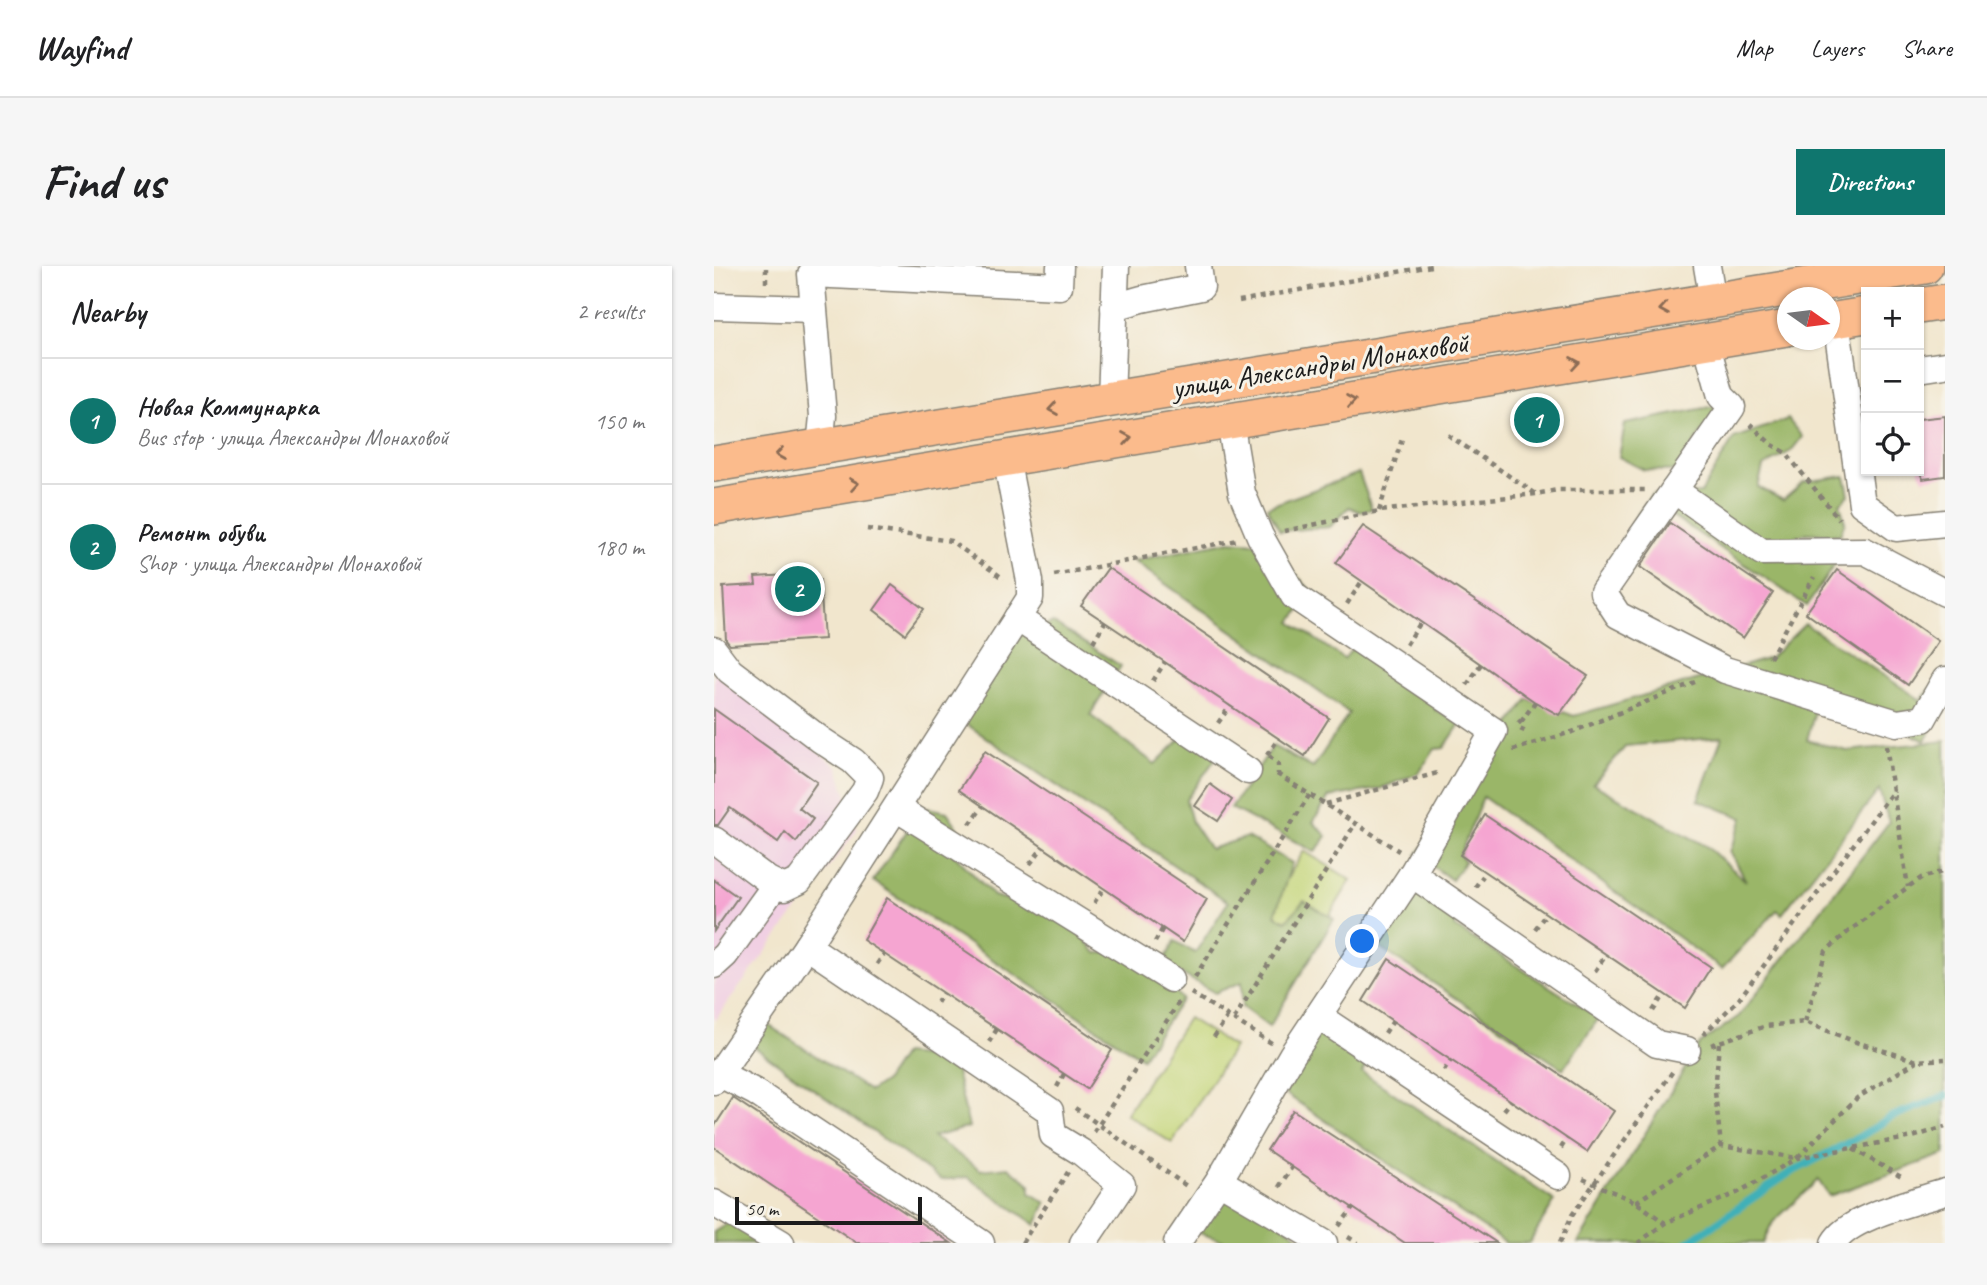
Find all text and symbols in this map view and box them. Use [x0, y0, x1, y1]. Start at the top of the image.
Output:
text: Wayfind [35, 27, 128, 69]
text: Map [1736, 33, 1773, 63]
text: Layers [1811, 33, 1864, 63]
text: Share [1902, 33, 1952, 63]
button: Directions [1796, 149, 1945, 215]
text: Find us [42, 151, 164, 213]
north arrow [1777, 287, 1840, 350]
map controls [1861, 287, 1924, 476]
button: + [1861, 287, 1924, 350]
text: Nearby [70, 293, 146, 331]
text: 2 results [577, 297, 644, 326]
one-way arrow [1659, 301, 1670, 316]
street label: улица Александры Монаховой [1167, 323, 1473, 408]
button: − [1861, 350, 1924, 413]
one-way arrow [1569, 356, 1581, 371]
text: Новая Коммунарка [137, 390, 318, 423]
one-way arrow [1345, 394, 1357, 409]
pin: 1 [1514, 394, 1560, 446]
one-way arrow [1047, 401, 1059, 416]
text: 1 [88, 407, 98, 436]
text: 150 m [595, 407, 644, 436]
button: locate [1861, 413, 1924, 476]
text: Bus stop · улица Александры Монаховой [137, 423, 448, 452]
one-way arrow [1121, 431, 1132, 446]
one-way arrow [774, 446, 786, 461]
one-way arrow [848, 477, 860, 492]
text: Ремонт обуви [137, 516, 265, 549]
text: 2 [88, 533, 98, 562]
text: 180 m [595, 533, 644, 562]
text: Shop · улица Александры Монаховой [137, 549, 421, 578]
pin: 2 [775, 563, 821, 615]
your location [1345, 924, 1379, 958]
scale bar [735, 1194, 922, 1226]
text: 50 m [746, 1197, 778, 1221]

